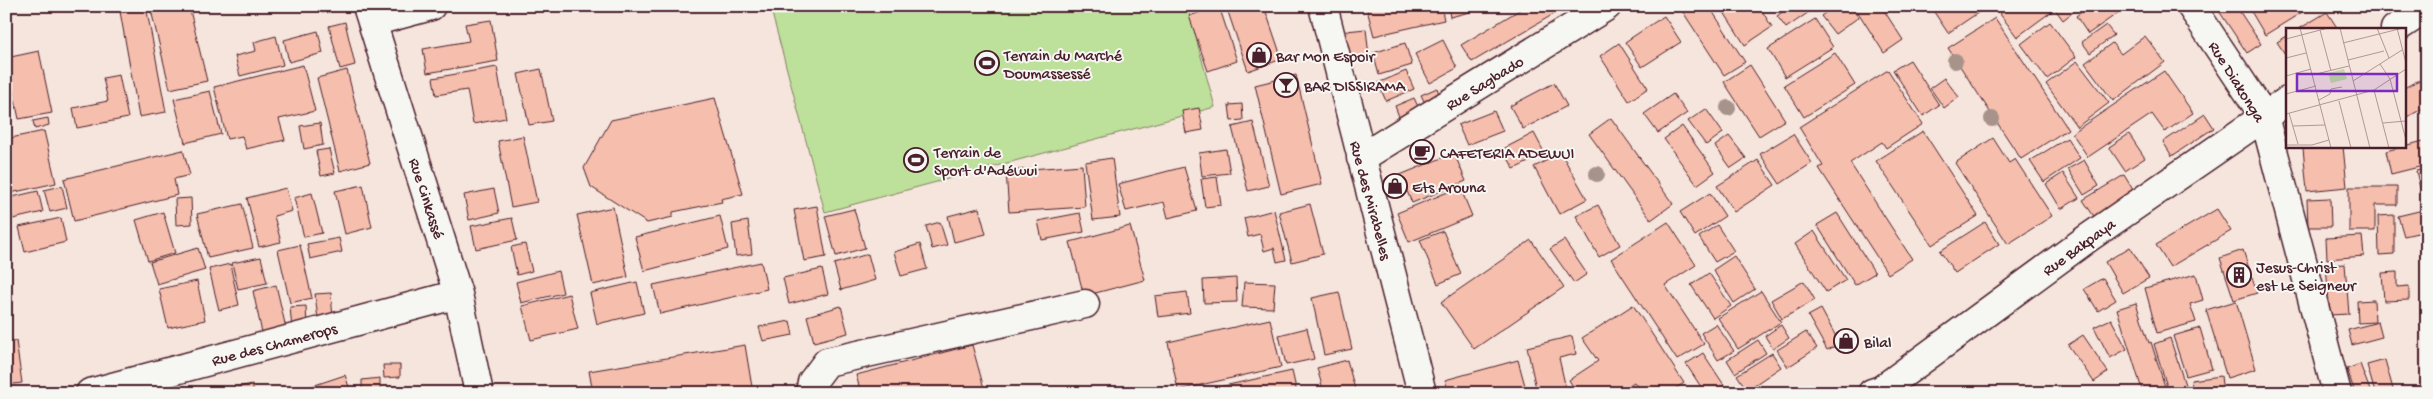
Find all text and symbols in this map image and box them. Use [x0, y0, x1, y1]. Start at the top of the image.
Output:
inset map [2286, 28, 2406, 148]
street label: Rue Diakonga [2203, 39, 2268, 128]
shop icon: Bar Mon Espoir [1246, 42, 1272, 68]
place label: Terrain du Marché Doumassessé [1003, 48, 1123, 85]
place label: Bar Mon Espoir [1275, 49, 1376, 68]
sports icon: Terrain du Marché Doumassessé [974, 50, 1000, 76]
street label: Rue Sagbado [1443, 54, 1528, 116]
bar icon: BAR DISSIRAMA [1273, 72, 1299, 98]
place label: BAR DISSIRAMA [1303, 79, 1407, 98]
street label: Rue des Mirabelles [1344, 139, 1394, 263]
cafe icon: CAFETERIA ADEWUI [1409, 139, 1435, 165]
place label: Terrain de Sport d'Adéwui [933, 145, 1037, 182]
place label: CAFETERIA ADEWUI [1440, 146, 1574, 165]
sports icon: Terrain de Sport d'Adéwui [903, 147, 929, 173]
street label: Rue Cinkassé [403, 156, 447, 243]
shop icon: Ets Arouna [1382, 173, 1408, 199]
place label: Ets Arouna [1412, 180, 1487, 199]
street label: Rue Bakpaya [2040, 215, 2121, 282]
place label: Jesus-Christ est Le Seigneur [2256, 260, 2357, 297]
building icon: Jesus-Christ est Le Seigneur [2226, 262, 2252, 288]
street label: Rue des Chamerops [210, 320, 341, 372]
shop icon: Bilal [1833, 328, 1859, 354]
place label: Bilal [1863, 335, 1892, 354]

